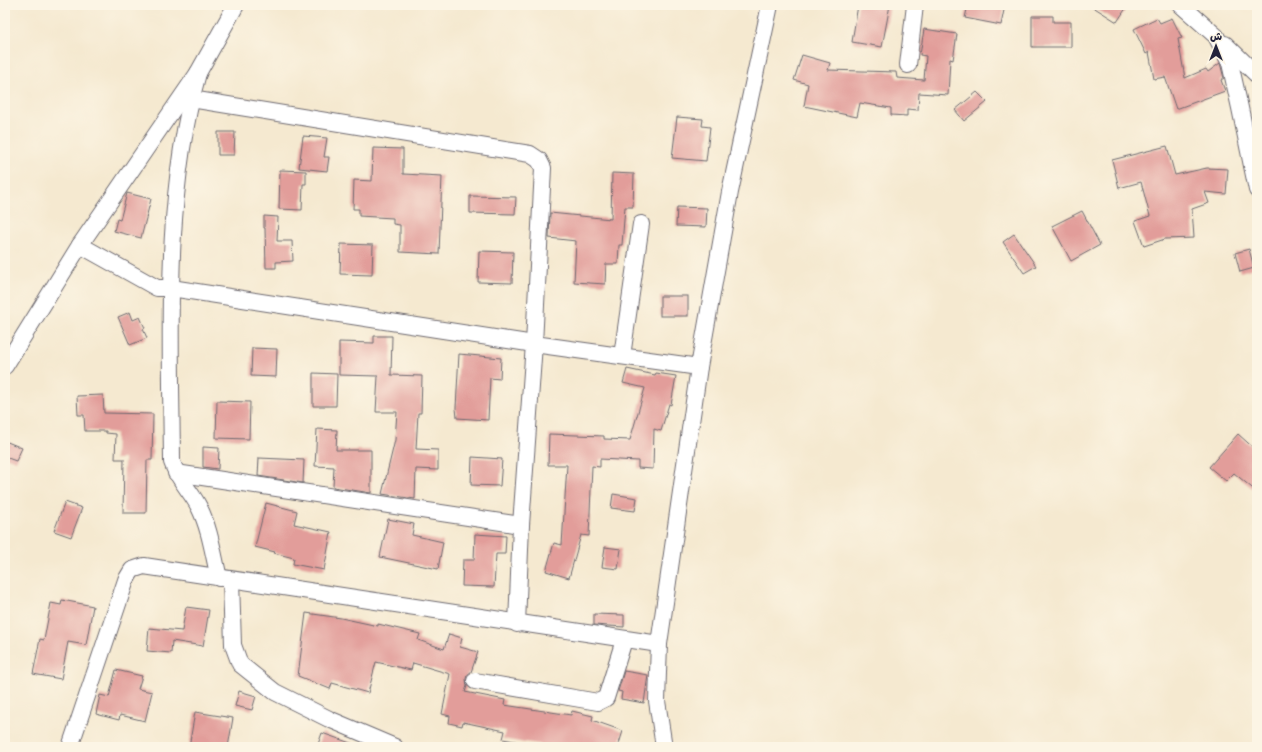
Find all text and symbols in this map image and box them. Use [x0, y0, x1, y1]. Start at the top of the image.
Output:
north arrow [1196, 26, 1236, 66]
text: ش [1210, 30, 1222, 43]

